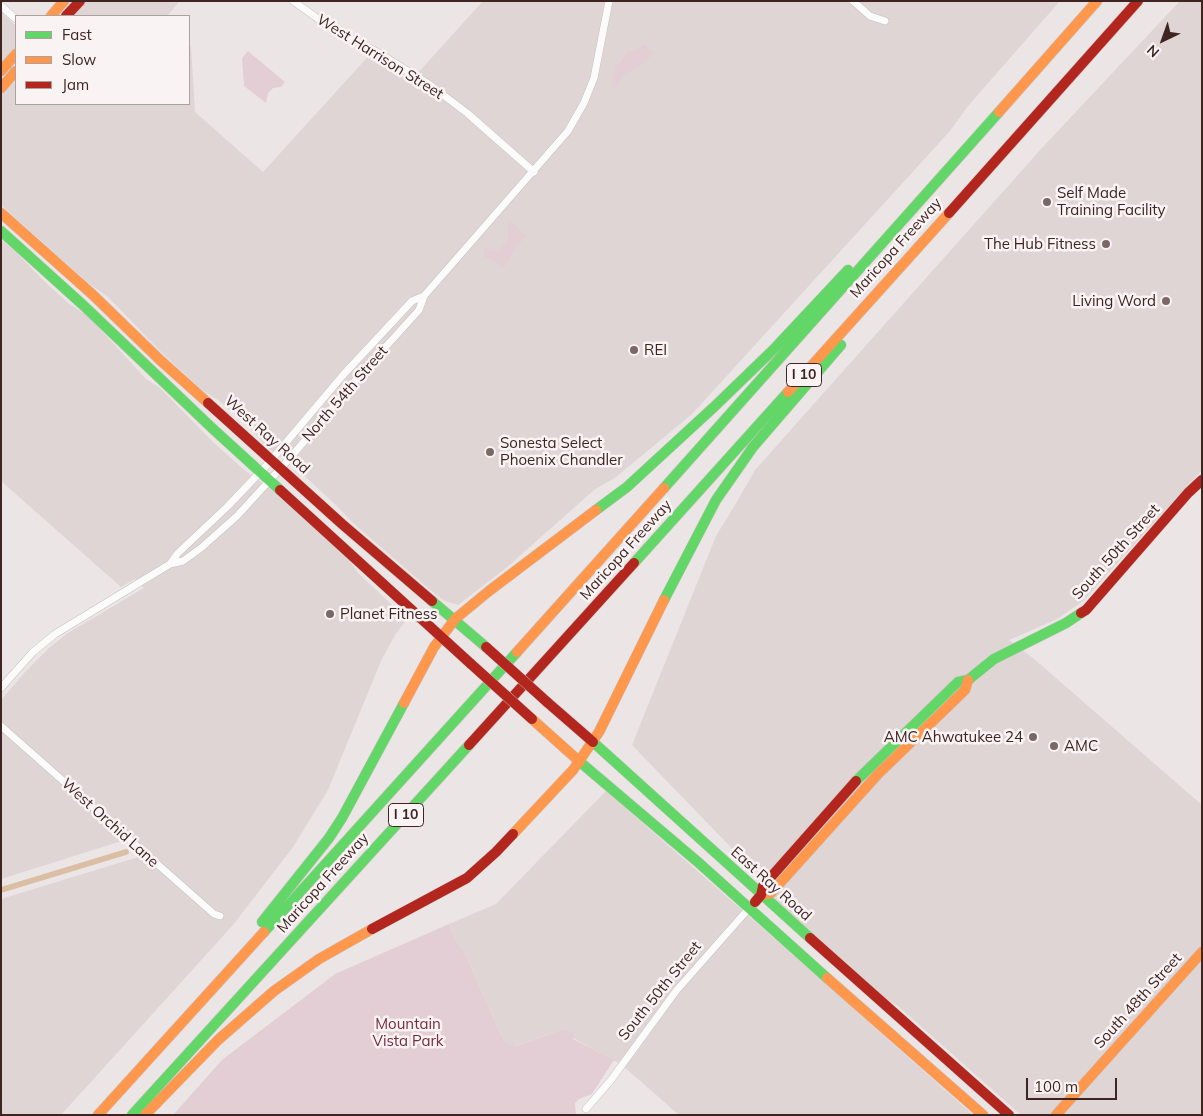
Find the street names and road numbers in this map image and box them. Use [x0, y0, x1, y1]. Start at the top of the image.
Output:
street label: West Harrison Street [313, 11, 447, 103]
street label: Maricopa Freeway [846, 194, 946, 302]
street label: North 54th Street [299, 342, 391, 446]
road number: I 10 [786, 364, 822, 386]
street label: West Ray Road [221, 392, 313, 478]
street label: Maricopa Freeway [576, 496, 676, 604]
street label: South 50th Street [1069, 501, 1163, 603]
street label: West Orchid Lane [58, 775, 162, 871]
road number: I 10 [388, 804, 424, 826]
street label: Maricopa Freeway [273, 829, 373, 937]
street label: East Ray Road [727, 843, 815, 925]
street label: South 50th Street [615, 938, 705, 1044]
street label: South 48th Street [1091, 950, 1185, 1052]

